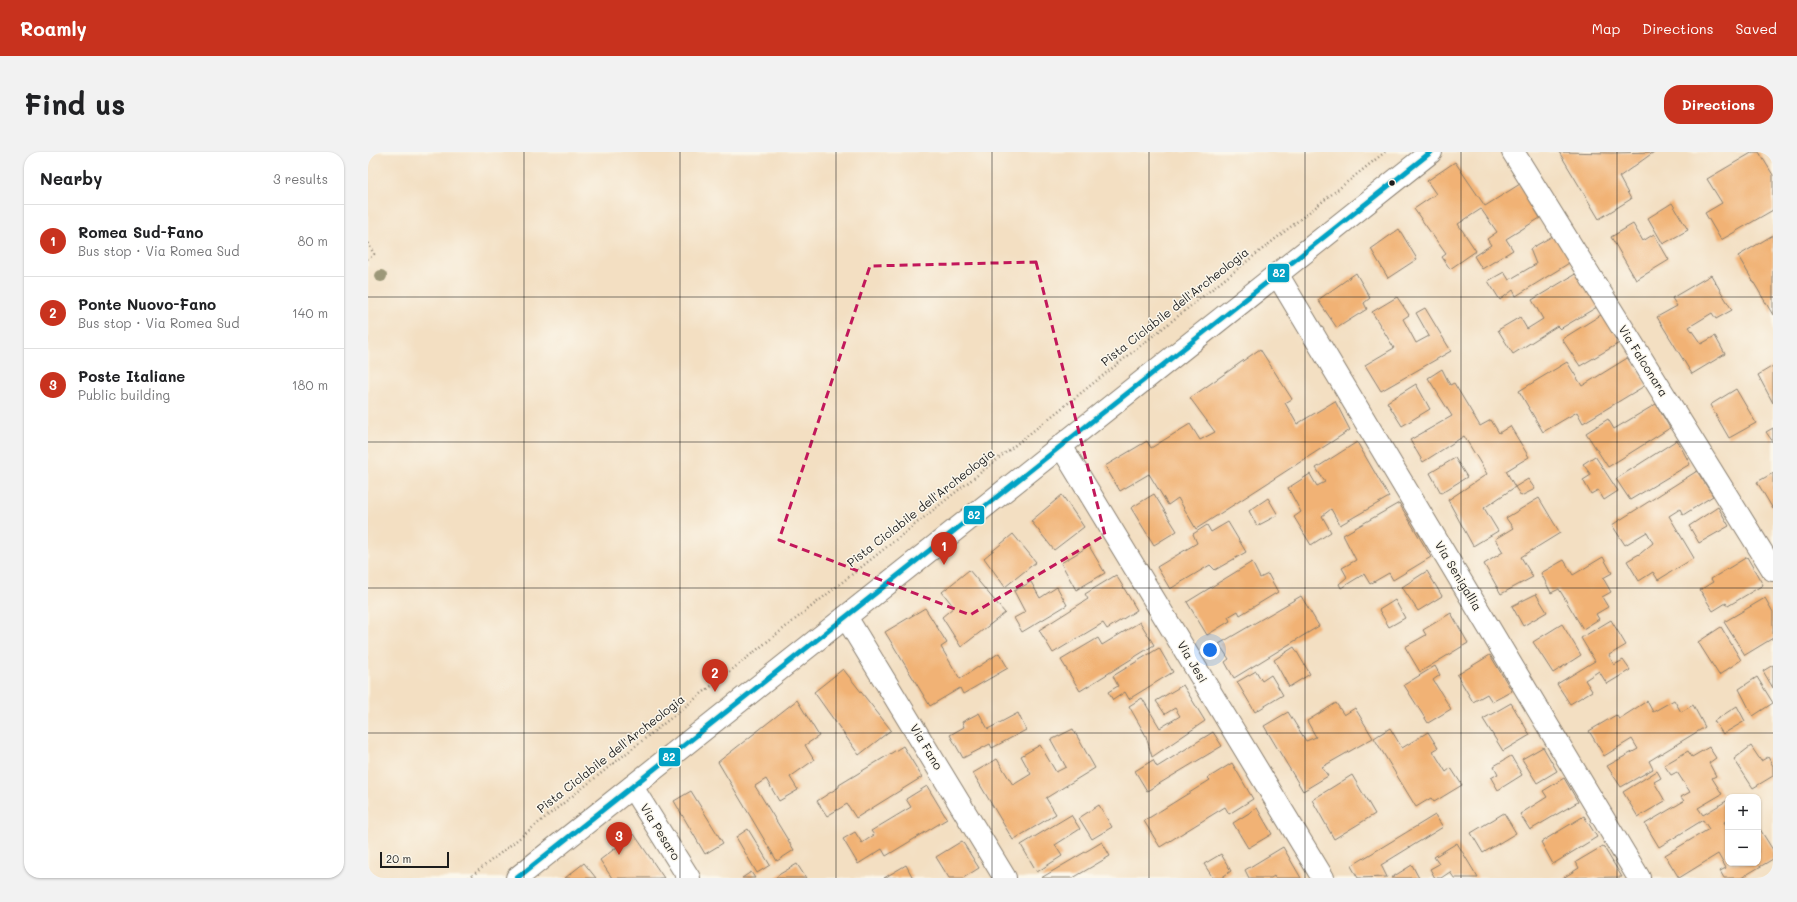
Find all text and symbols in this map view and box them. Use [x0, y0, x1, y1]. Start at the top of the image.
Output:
text: Roamly [20, 16, 87, 41]
text: Map [1592, 19, 1620, 38]
text: Directions [1642, 19, 1713, 38]
text: Saved [1735, 19, 1777, 38]
button: Directions [1664, 85, 1773, 124]
text: Find us [24, 86, 125, 122]
text: Nearby [40, 167, 102, 189]
text: 3 results [273, 170, 328, 187]
unlabelled marker [1387, 178, 1397, 188]
text: Romea Sud-Fano [78, 222, 203, 242]
text: 1 [50, 232, 56, 249]
text: 80 m [298, 232, 328, 249]
text: Bus stop · Via Romea Sud [78, 242, 239, 259]
street label: Pista Ciclabile dell'Archeologia [1097, 243, 1252, 369]
line badge: 82 [1267, 263, 1290, 283]
text: 82 [1273, 265, 1285, 280]
text: Ponte Nuovo-Fano [78, 294, 216, 314]
text: 2 [49, 304, 57, 321]
text: 140 m [292, 304, 328, 321]
text: Bus stop · Via Romea Sud [78, 314, 239, 331]
street label: Via Falconara [1615, 322, 1672, 399]
text: Poste Italiane [78, 366, 185, 386]
text: 3 [49, 376, 57, 393]
text: 180 m [292, 376, 328, 393]
text: Public building [78, 386, 170, 403]
street label: Pista Ciclabile dell'Archeologia [843, 444, 998, 570]
line badge: 82 [963, 505, 985, 525]
text: 82 [968, 507, 980, 522]
pin: 1 [931, 532, 957, 565]
street label: Via Senigallia [1432, 538, 1486, 613]
street label: Via Jesi [1174, 638, 1212, 685]
your location [1200, 640, 1220, 660]
pin: 2 [702, 659, 728, 692]
street label: Pista Ciclabile dell'Archeologia [533, 690, 688, 816]
street label: Via Fano [907, 721, 947, 772]
line badge: 82 [658, 747, 681, 767]
text: 82 [663, 749, 675, 764]
map controls [1725, 794, 1761, 866]
button: + [1725, 794, 1761, 830]
street label: Via Pesaro [637, 800, 685, 863]
pin: 3 [606, 822, 632, 855]
button: − [1725, 830, 1761, 866]
scale bar [380, 850, 449, 869]
text: 20 m [386, 851, 411, 866]

